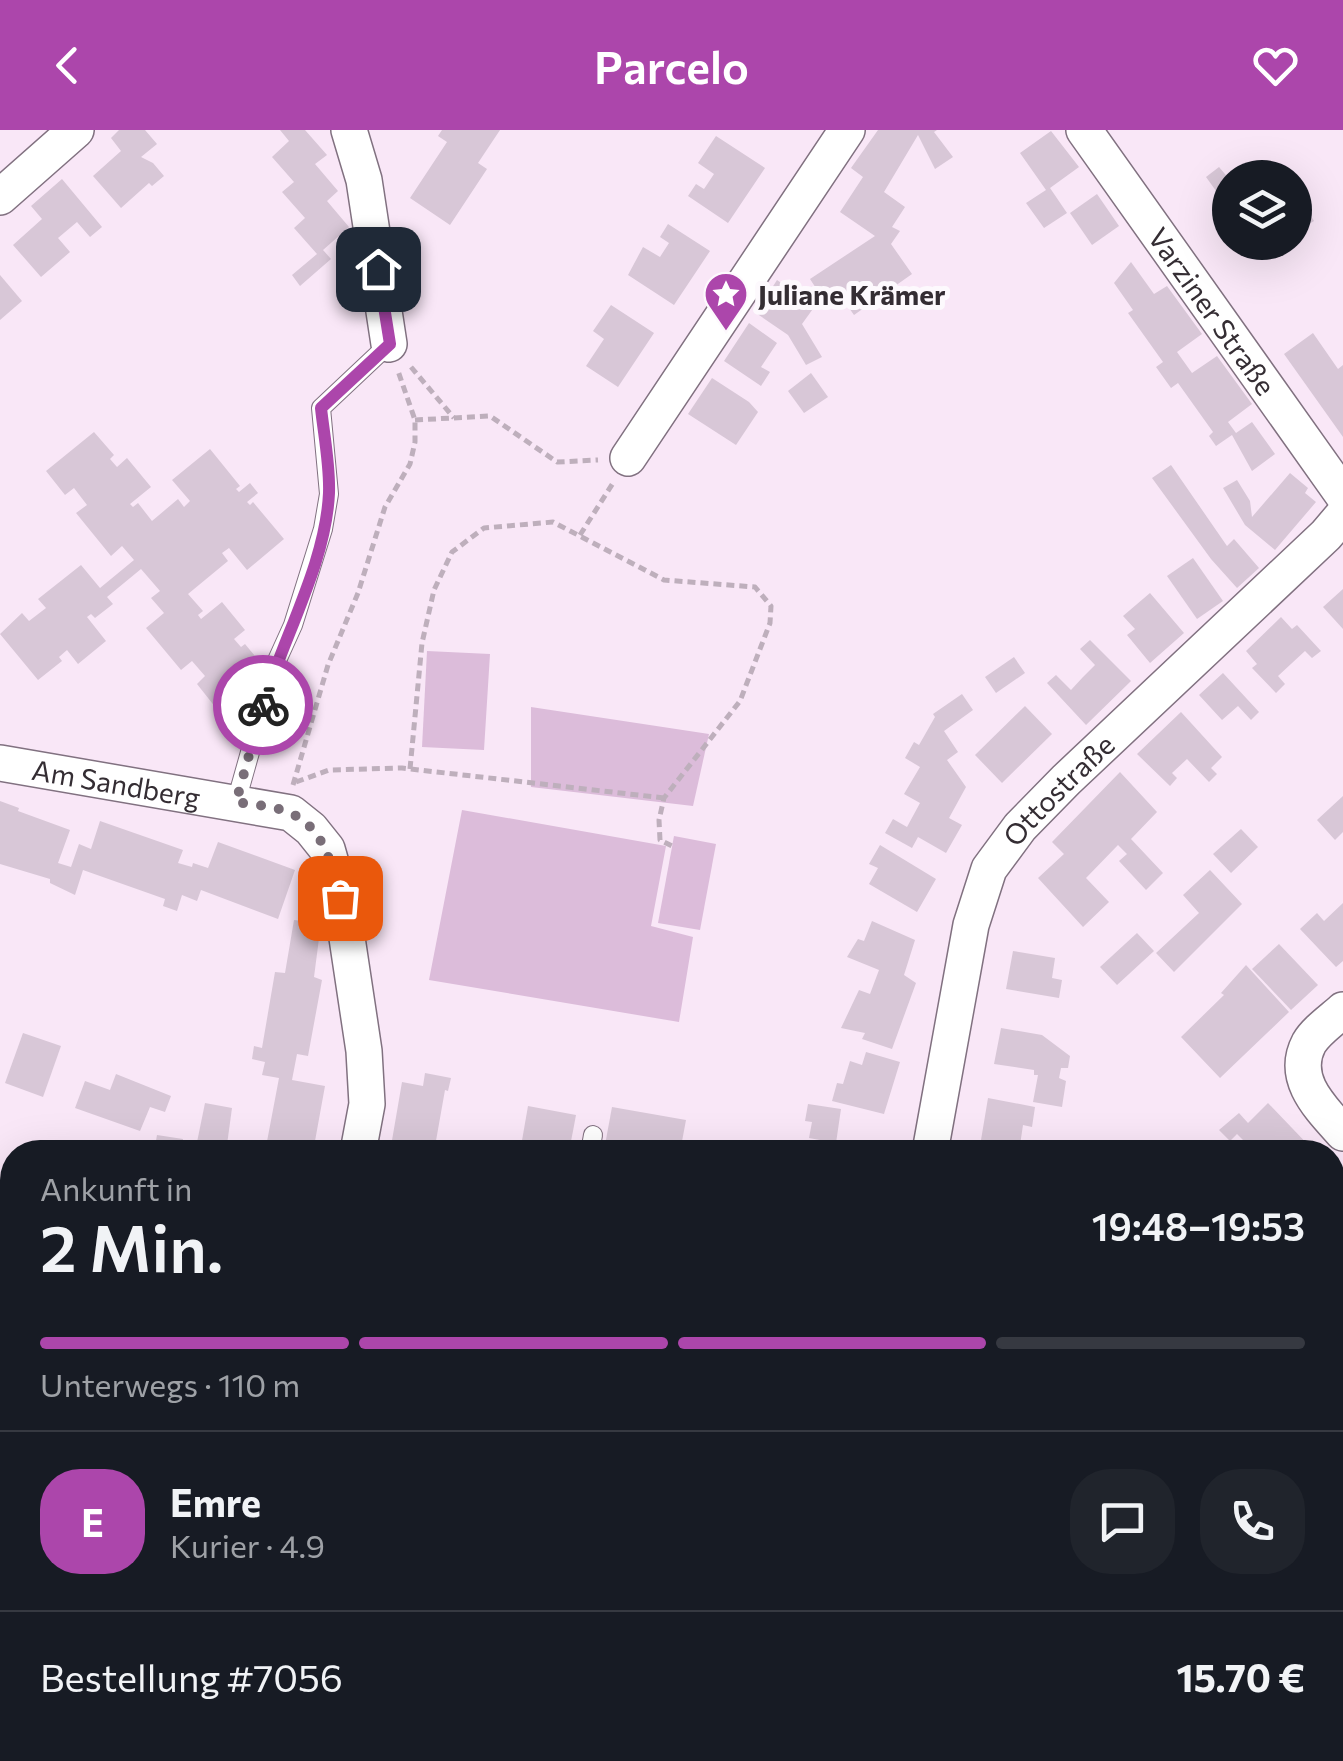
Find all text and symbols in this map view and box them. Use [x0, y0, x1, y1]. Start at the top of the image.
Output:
icon: back [40, 38, 95, 93]
text: Parcelo [594, 38, 749, 93]
icon: heart [1248, 38, 1303, 93]
map controls [1212, 160, 1312, 260]
button: layers [1212, 160, 1312, 260]
street label: Varziner Straße [1142, 221, 1283, 401]
pin [336, 227, 421, 312]
icon: home [351, 242, 406, 297]
place icon: Juliane Krämer [703, 271, 749, 332]
place label: Juliane Krämer [758, 277, 946, 311]
courier [213, 655, 313, 755]
icon: bike [236, 678, 291, 733]
street label: Ottostraße [995, 727, 1121, 852]
street label: Am Sandberg [30, 752, 203, 814]
pin [298, 856, 383, 941]
icon: bag [313, 871, 368, 926]
text: Ankunft in [40, 1168, 192, 1208]
text: 19:48–19:53 [1092, 1202, 1305, 1249]
text: 2 Min. [40, 1206, 223, 1285]
text: Unterwegs · 110 m [40, 1364, 300, 1404]
button: chat [1070, 1469, 1175, 1574]
button: phone [1200, 1469, 1305, 1574]
text: Emre [170, 1478, 261, 1525]
text: E [81, 1498, 104, 1545]
text: Kurier · 4.9 [170, 1525, 325, 1565]
text: Bestellung #7056 [40, 1653, 343, 1700]
text: 15.70 € [1177, 1653, 1305, 1700]

